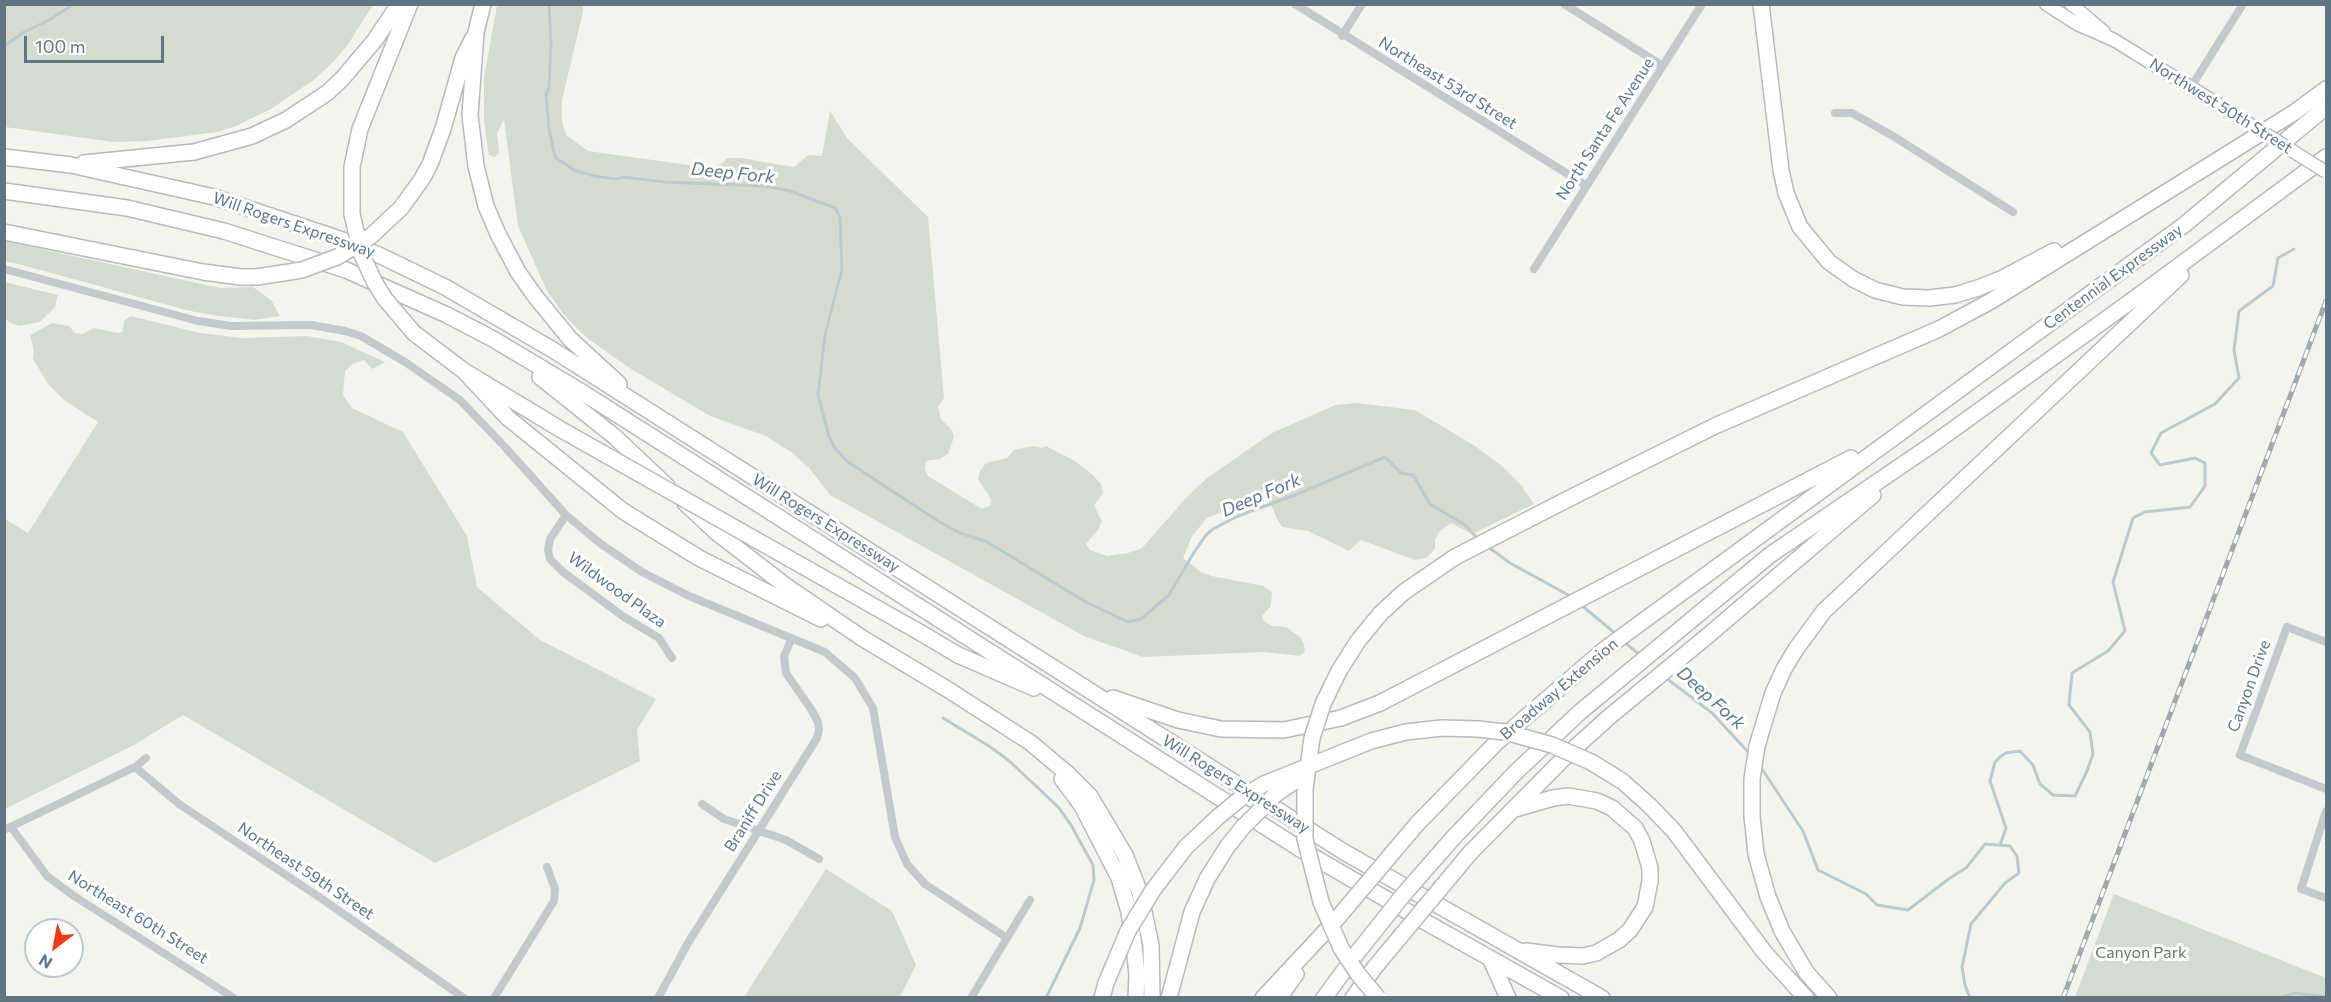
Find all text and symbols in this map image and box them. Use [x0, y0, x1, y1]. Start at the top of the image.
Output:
scale bar [27, 24, 166, 62]
street label: Northeast 53rd Street [1375, 33, 1521, 133]
text: 100 m [35, 35, 85, 57]
street label: North Santa Fe Avenue [1552, 54, 1658, 204]
street label: Northwest 50th Street [2146, 54, 2296, 158]
water label: Deep Fork [690, 158, 776, 188]
street label: Will Rogers Expressway [210, 188, 378, 262]
street label: Centennial Expressway [2040, 220, 2186, 334]
water label: Deep Fork [1218, 469, 1304, 521]
street label: Will Rogers Expressway [749, 470, 903, 576]
street label: Wildwood Plaza [564, 548, 670, 632]
street label: Broadway Extension [1496, 634, 1622, 744]
street label: Canyon Drive [2223, 637, 2275, 735]
water label: Deep Fork [1673, 662, 1749, 734]
street label: Will Rogers Expressway [1159, 731, 1313, 837]
street label: Braniff Drive [720, 767, 786, 855]
street label: Northeast 59th Street [234, 818, 378, 924]
street label: Northeast 60th Street [64, 866, 212, 968]
north arrow [24, 918, 84, 978]
park label: Canyon Park [2095, 943, 2187, 963]
text: N [35, 951, 55, 973]

